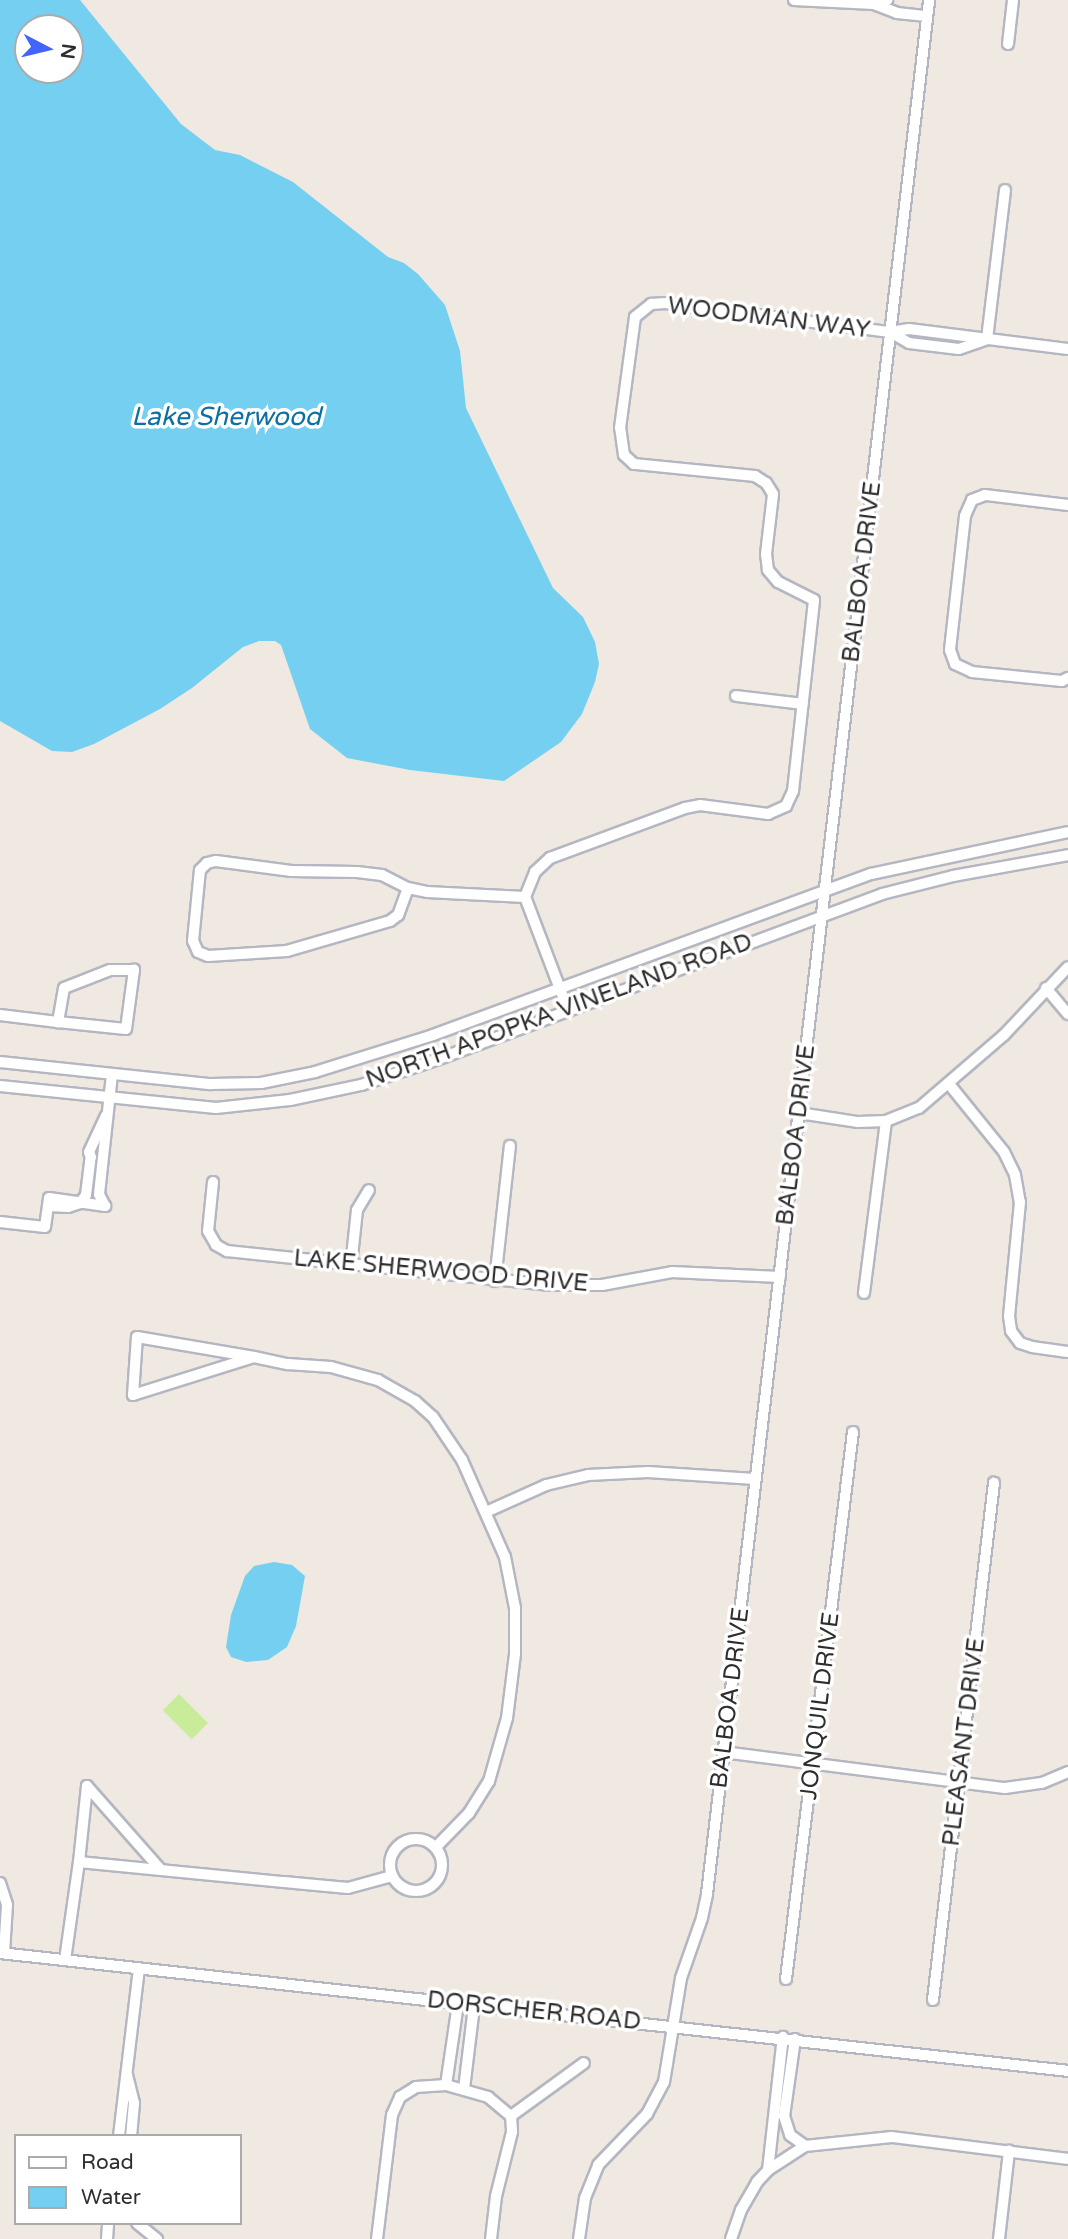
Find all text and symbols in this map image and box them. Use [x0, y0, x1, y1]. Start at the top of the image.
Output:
north arrow [14, 14, 84, 84]
text: N [56, 42, 80, 60]
street label: WOODMAN WAY [666, 291, 872, 345]
water label: Lake Sherwood [131, 401, 321, 433]
street label: BALBOA DRIVE [837, 480, 887, 664]
street label: NORTH APOPKA VINELAND ROAD [362, 927, 756, 1095]
street label: BALBOA DRIVE [771, 1043, 821, 1227]
street label: LAKE SHERWOOD DRIVE [293, 1244, 589, 1298]
street label: BALBOA DRIVE [705, 1606, 755, 1790]
street label: JONQUIL DRIVE [794, 1611, 846, 1801]
street label: PLEASANT DRIVE [937, 1636, 991, 1848]
street label: DORSCHER ROAD [426, 1985, 642, 2037]
legend [14, 2134, 242, 2225]
text: Road [81, 2150, 134, 2175]
text: Water [81, 2185, 141, 2210]

